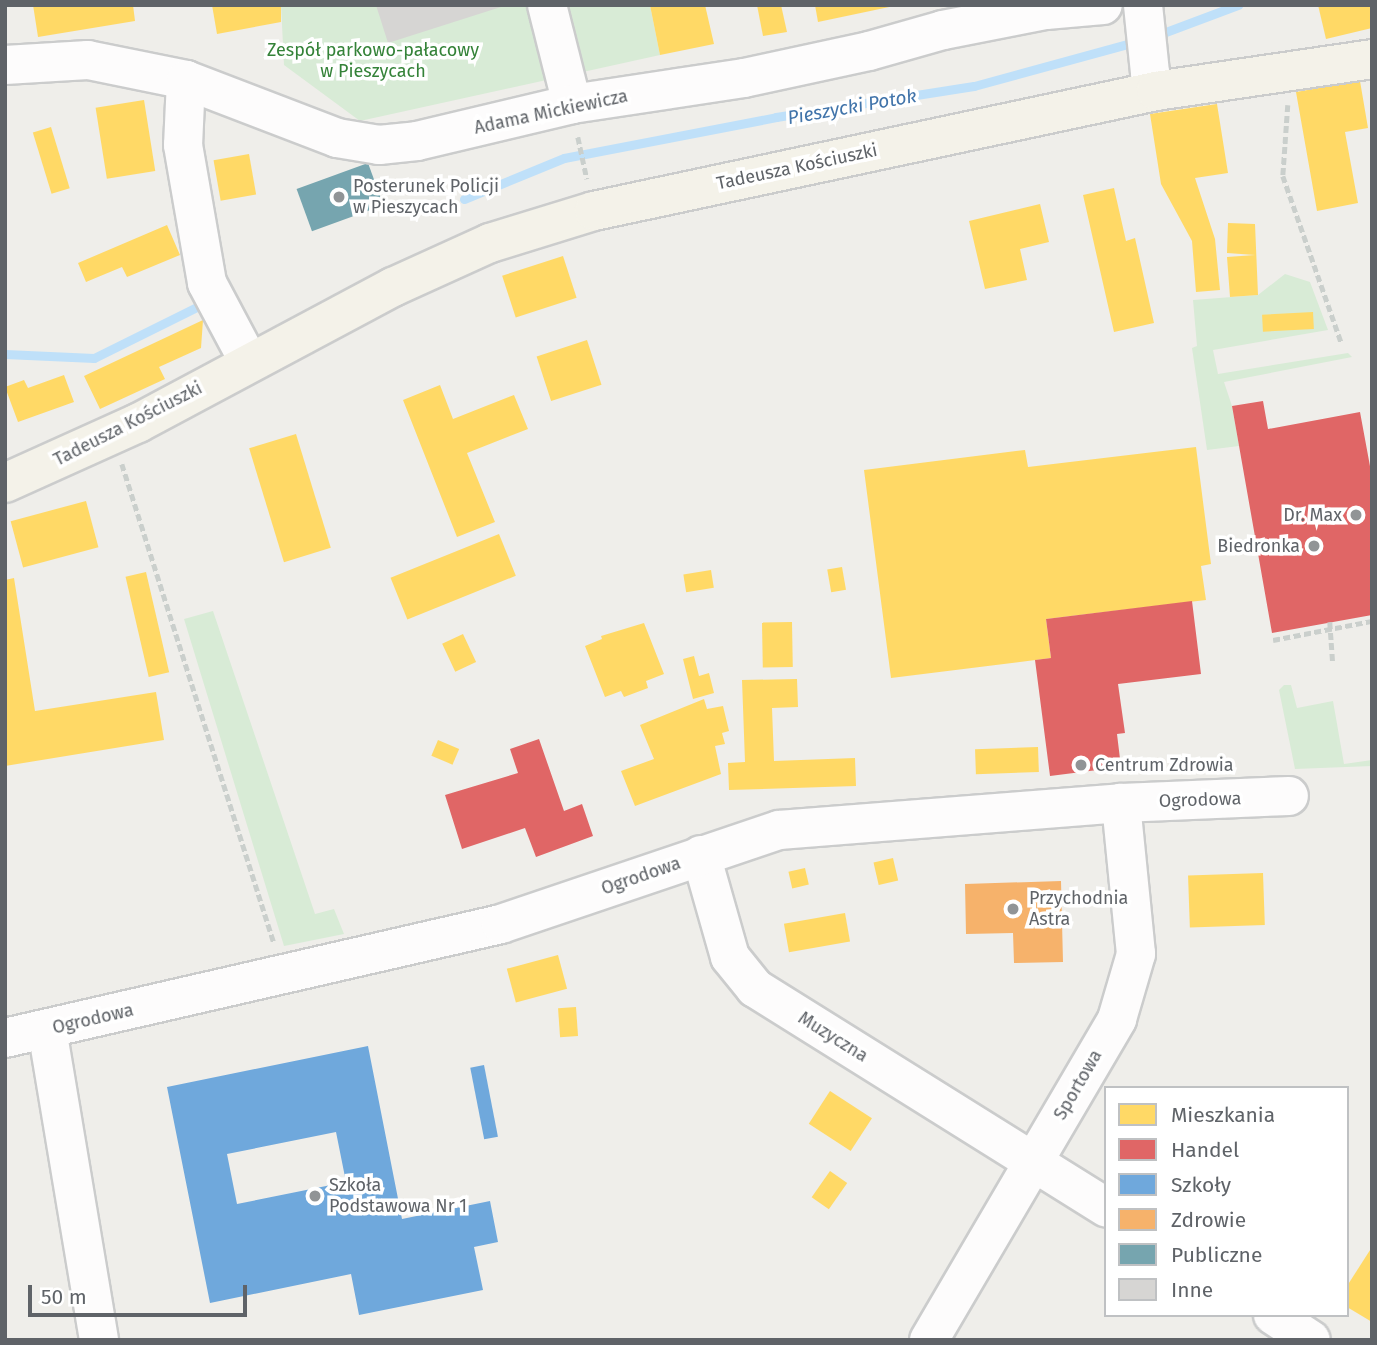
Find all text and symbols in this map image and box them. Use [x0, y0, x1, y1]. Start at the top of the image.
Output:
park label: Zespół parkowo-pałacowy w Pieszycach [267, 40, 479, 82]
water label: Pieszycki Potok [786, 84, 918, 130]
street label: Adama Mickiewicza [472, 85, 630, 139]
street label: Tadeusza Kościuszki [715, 139, 879, 195]
place label: Posterunek Policji w Pieszycach [353, 176, 499, 218]
marker: Posterunek Policji w Pieszycach [331, 189, 347, 205]
street label: Tadeusza Kościuszki [50, 377, 206, 471]
place label: Dr. Max [1283, 504, 1342, 526]
marker: Dr. Max [1348, 507, 1364, 523]
place label: Biedronka [1217, 535, 1300, 557]
marker: Biedronka [1306, 538, 1322, 554]
place label: Centrum Zdrowia [1095, 754, 1234, 776]
marker: Centrum Zdrowia [1073, 757, 1089, 773]
street label: Ogrodowa [1158, 788, 1242, 812]
street label: Ogrodowa [598, 852, 684, 900]
place label: Przychodnia Astra [1029, 888, 1128, 930]
marker: Przychodnia Astra [1003, 899, 1023, 919]
street label: Ogrodowa [50, 999, 136, 1039]
street label: Muzyczna [794, 1007, 872, 1067]
street label: Sportowa [1049, 1046, 1107, 1124]
legend [1104, 1086, 1349, 1317]
text: Mieszkania [1171, 1102, 1275, 1128]
text: Handel [1171, 1137, 1239, 1163]
text: Szkoły [1171, 1172, 1231, 1198]
place label: Szkoła Podstawowa Nr 1 [329, 1175, 467, 1218]
marker: Szkoła Podstawowa Nr 1 [307, 1188, 323, 1204]
text: Zdrowie [1171, 1207, 1246, 1233]
text: Publiczne [1171, 1242, 1262, 1268]
scale bar [32, 1272, 250, 1316]
text: Inne [1171, 1277, 1213, 1303]
text: 50 m [41, 1284, 87, 1310]

